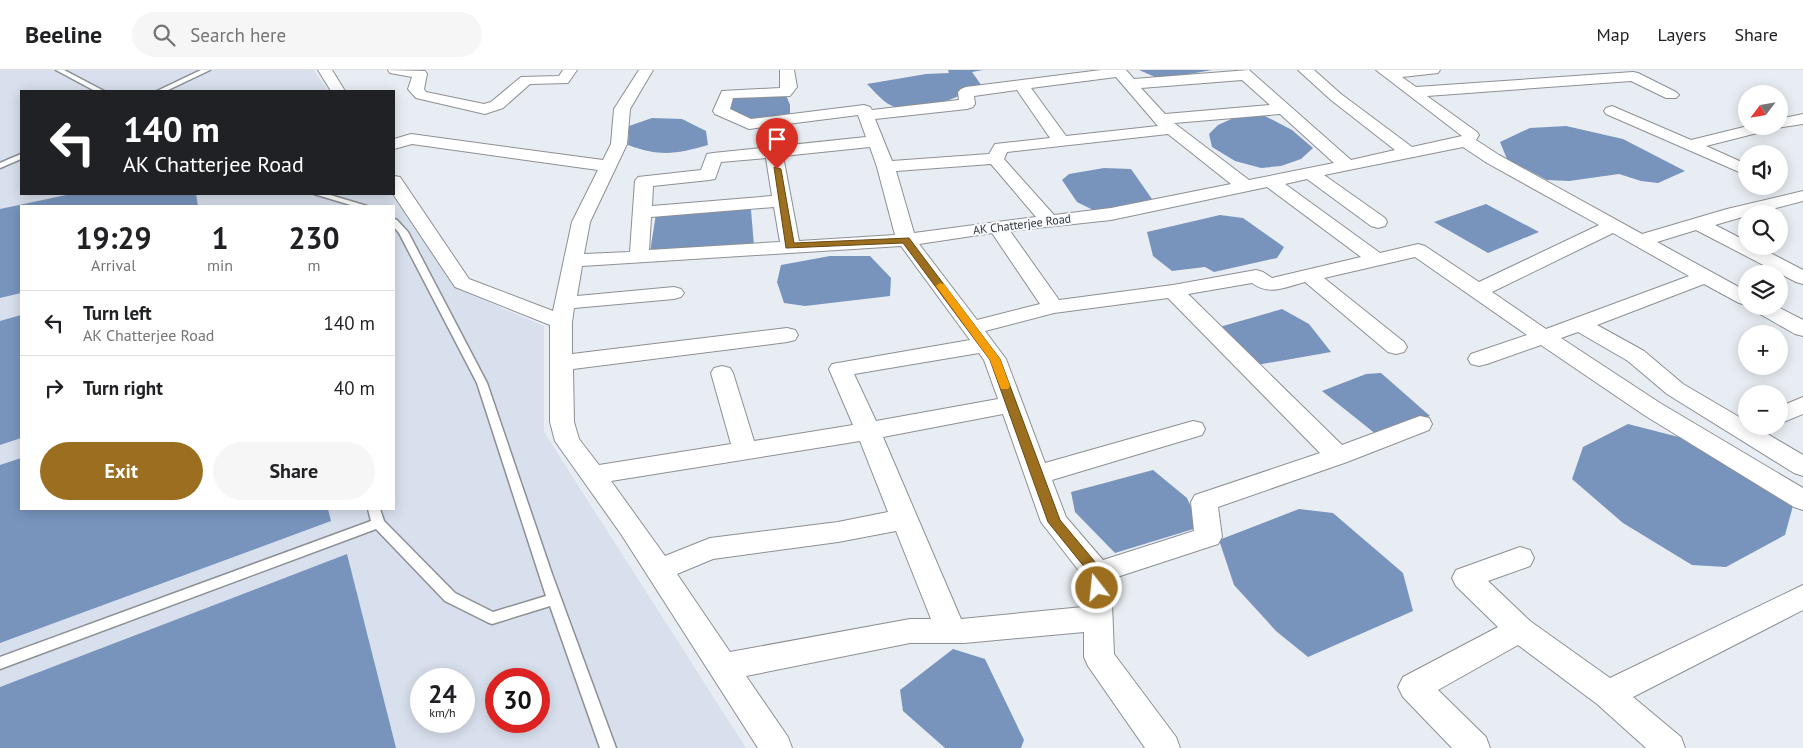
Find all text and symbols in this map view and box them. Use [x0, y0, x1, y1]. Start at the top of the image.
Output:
search box [132, 12, 482, 57]
text: Beeline [25, 19, 102, 50]
icon: search [150, 21, 178, 49]
text: Search here [190, 23, 286, 47]
text: Map [1597, 23, 1629, 46]
text: Layers [1657, 23, 1706, 46]
text: Share [1734, 23, 1778, 46]
north arrow [1738, 85, 1788, 135]
map controls [1738, 85, 1788, 435]
text: 140 m [123, 106, 220, 152]
icon: left [40, 110, 105, 175]
pin [756, 118, 798, 169]
icon: arrive [763, 125, 791, 153]
button: sound [1738, 145, 1788, 195]
text: AK Chatterjee Road [123, 150, 304, 178]
button: search [1738, 205, 1788, 255]
street label: AK Chatterjee Road [972, 211, 1072, 237]
text: 19:29 [75, 218, 152, 257]
text: 1 [212, 218, 229, 257]
text: 230 [288, 218, 340, 257]
text: Arrival [91, 255, 136, 275]
text: min [207, 255, 233, 275]
text: m [308, 255, 321, 275]
button: layers [1738, 265, 1788, 315]
text: Turn left [83, 301, 152, 325]
icon: left [40, 309, 68, 337]
text: 140 m [323, 311, 375, 335]
text: AK Chatterjee Road [83, 325, 214, 345]
button: + [1738, 325, 1788, 375]
icon: right [40, 374, 68, 402]
text: Turn right [83, 376, 163, 400]
text: 40 m [334, 376, 375, 400]
button: − [1738, 385, 1788, 435]
button: Exit [40, 442, 203, 500]
button: Share [213, 442, 375, 500]
position arrow [1070, 561, 1122, 613]
speed limit sign: 30 [485, 668, 550, 733]
text: 24 [428, 678, 457, 710]
text: km/h [429, 705, 456, 720]

